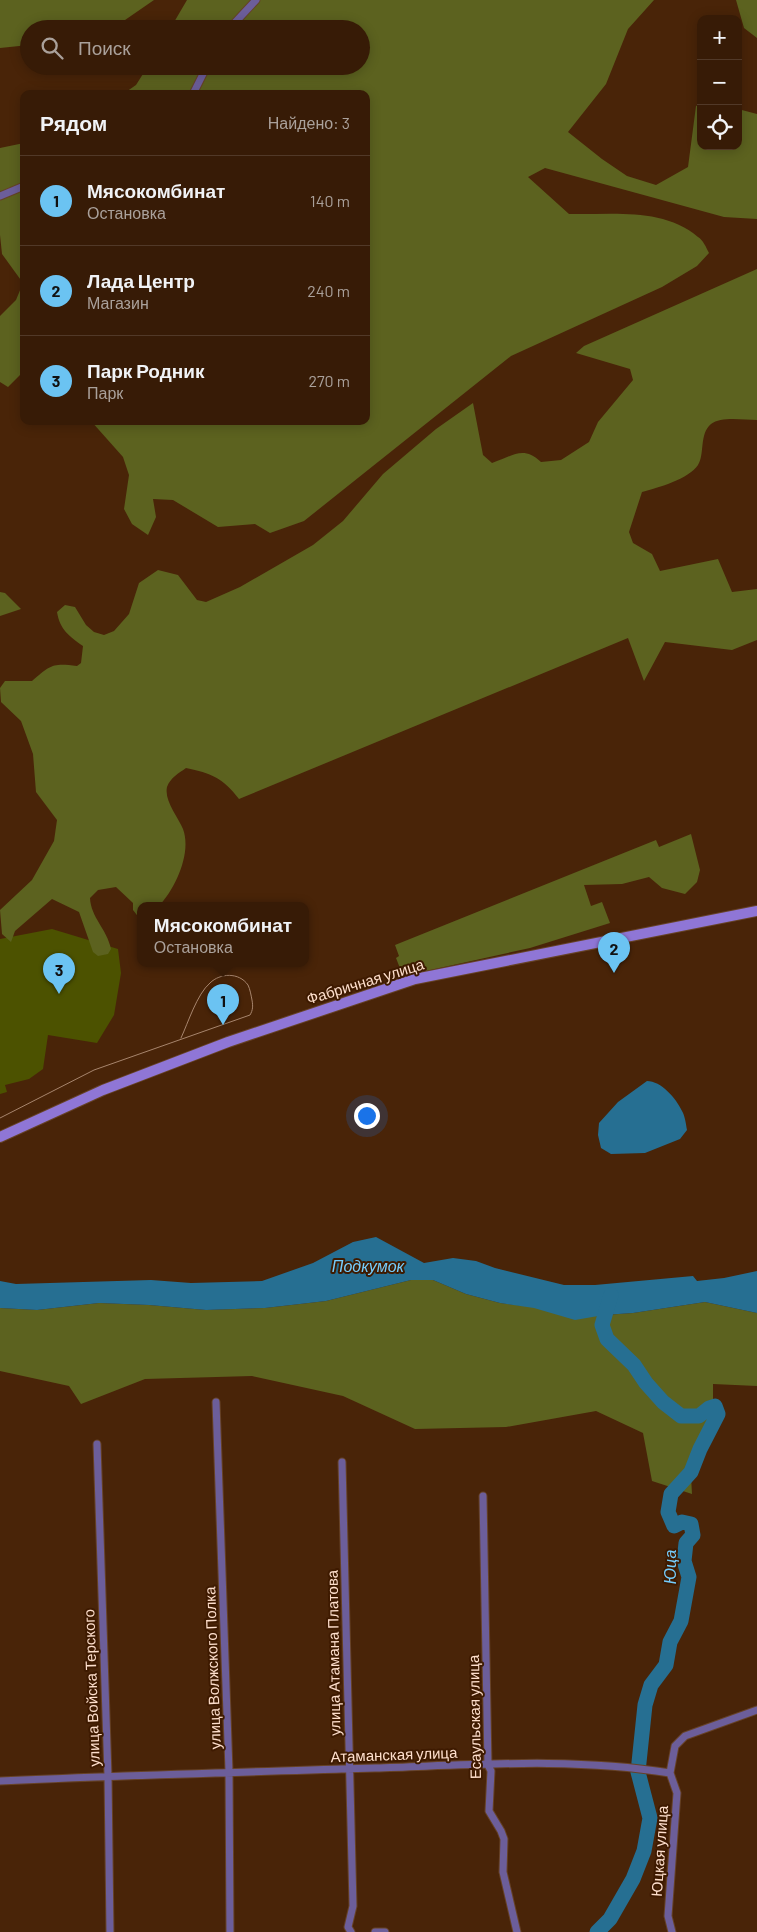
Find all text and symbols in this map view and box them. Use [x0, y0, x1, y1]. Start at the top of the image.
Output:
map controls [697, 15, 742, 150]
button: + [697, 15, 742, 60]
search box [20, 20, 370, 75]
icon: search [38, 34, 66, 62]
text: Поиск [78, 36, 131, 59]
button: − [697, 60, 742, 105]
button: locate [697, 105, 742, 150]
text: Рядом [40, 110, 107, 135]
text: Найдено: 3 [268, 113, 350, 132]
text: Мясокомбинат [87, 179, 225, 202]
text: 1 [53, 191, 59, 210]
text: 140 m [310, 191, 350, 210]
text: Остановка [87, 203, 166, 222]
text: Лада Центр [87, 269, 195, 292]
text: 2 [52, 281, 60, 300]
text: 240 m [307, 281, 350, 300]
text: Магазин [87, 293, 149, 312]
text: Парк Родник [87, 359, 204, 382]
text: 3 [52, 371, 60, 390]
text: 270 m [308, 371, 350, 390]
text: Парк [87, 383, 123, 402]
popup [137, 902, 309, 967]
text: Мясокомбинат [154, 913, 292, 936]
pin: 2 [598, 932, 630, 973]
text: Остановка [154, 937, 233, 956]
pin: 3 [43, 953, 75, 994]
street label: Фабричная улица [304, 954, 427, 1007]
pin: 1 [207, 984, 239, 1025]
your location [354, 1103, 380, 1129]
water label: Подкумок [332, 1256, 406, 1275]
water label: Юца [660, 1550, 679, 1584]
street label: улица Атамана Платова [323, 1569, 343, 1736]
street label: улица Волжского Полка [200, 1586, 224, 1750]
street label: улица Войска Терского [79, 1609, 103, 1767]
street label: Есаульская улица [464, 1654, 484, 1779]
street label: Атаманская улица [330, 1743, 458, 1765]
street label: Юцкая улица [647, 1804, 671, 1897]

